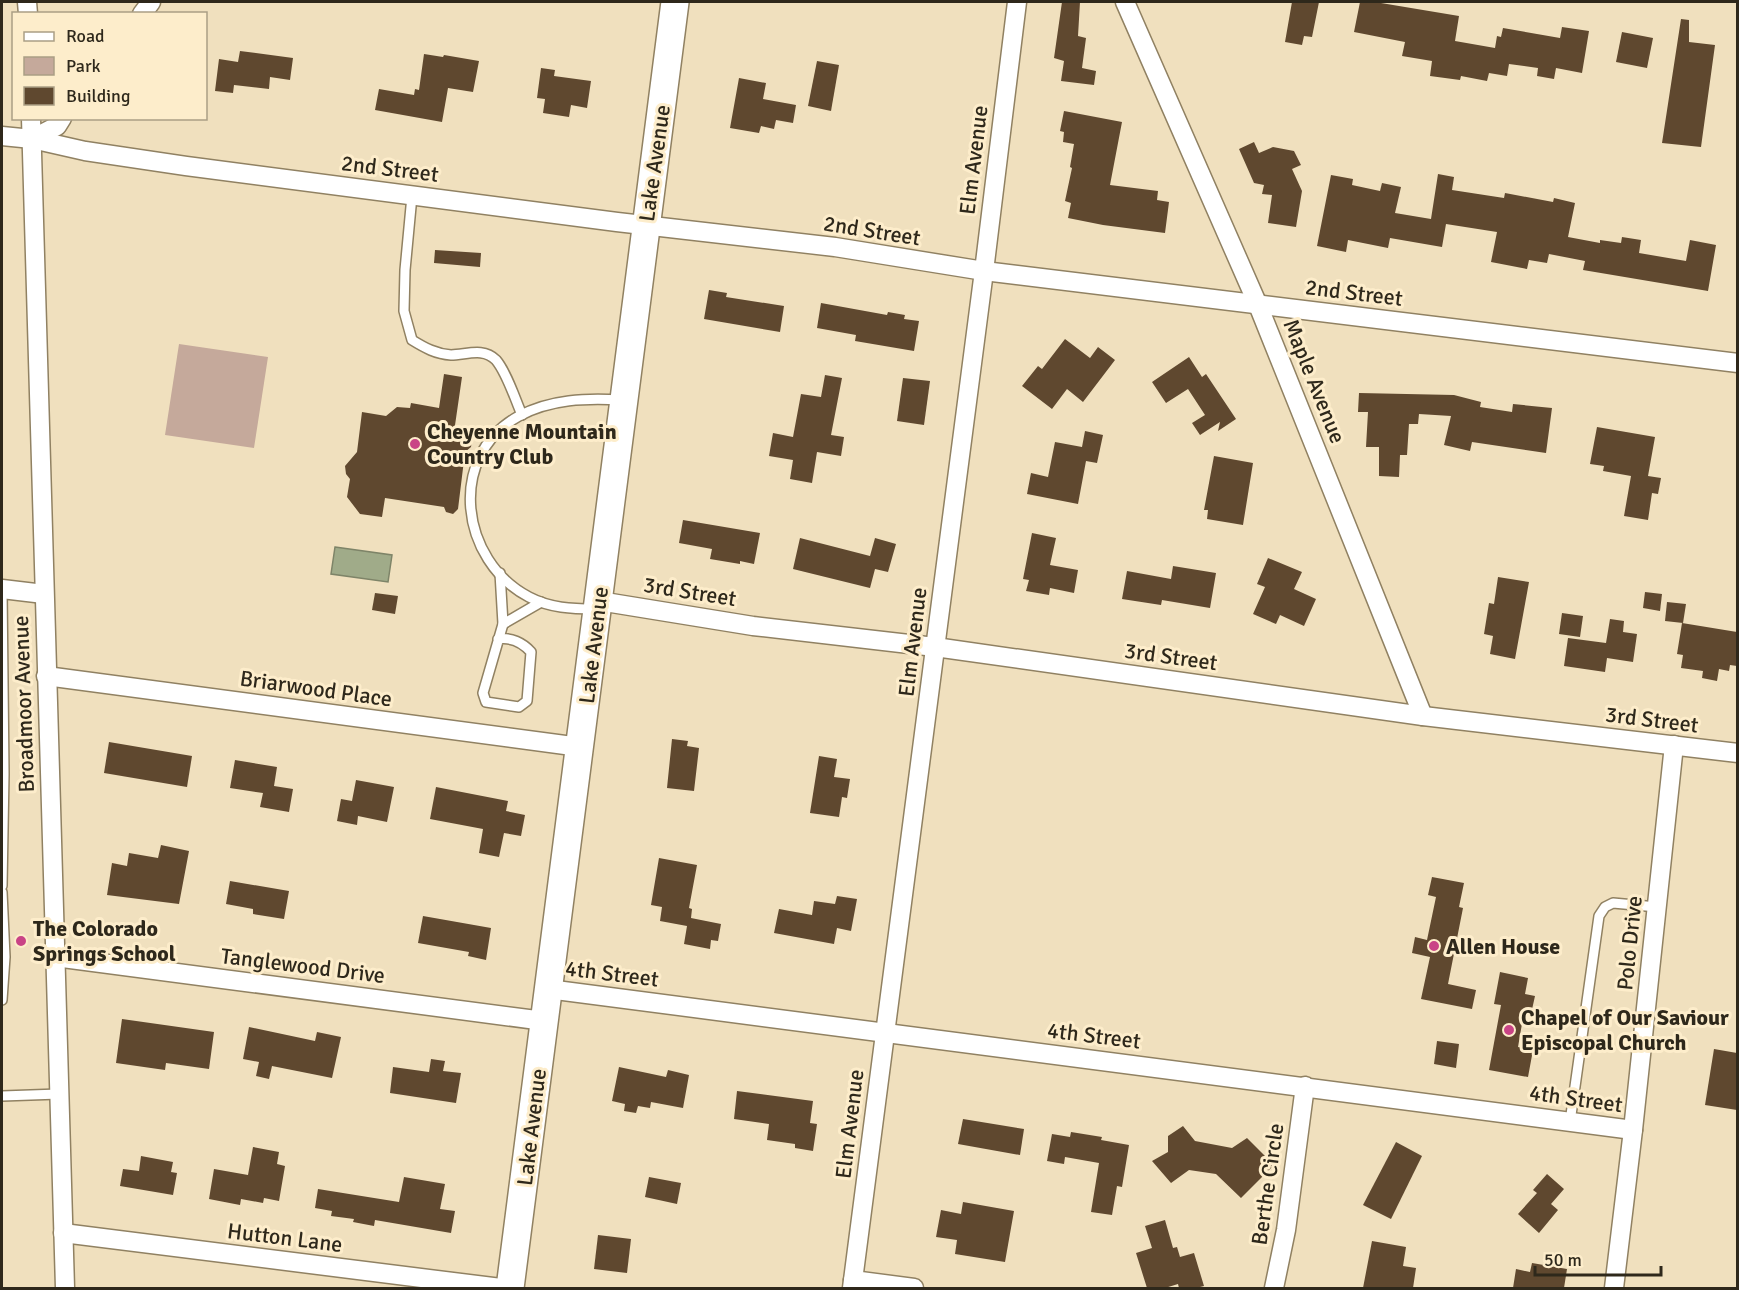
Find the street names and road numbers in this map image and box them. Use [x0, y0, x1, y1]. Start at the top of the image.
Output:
street label: Lake Avenue [633, 103, 676, 223]
street label: Elm Avenue [953, 104, 994, 216]
street label: 2nd Street [340, 149, 440, 188]
street label: 2nd Street [822, 210, 923, 252]
street label: 2nd Street [1304, 273, 1404, 312]
street label: Maple Avenue [1277, 315, 1352, 447]
street label: 3rd Street [642, 571, 739, 612]
street label: Lake Avenue [573, 585, 614, 705]
street label: Elm Avenue [892, 586, 933, 698]
street label: Broadmoor Avenue [7, 615, 40, 793]
street label: 3rd Street [1123, 637, 1219, 676]
street label: Briarwood Place [238, 664, 394, 713]
street label: 3rd Street [1604, 700, 1700, 739]
street label: Polo Drive [1611, 894, 1648, 992]
street label: Tanglewood Drive [219, 942, 387, 989]
street label: 4th Street [564, 954, 660, 993]
street label: 4th Street [1046, 1016, 1142, 1055]
street label: Lake Avenue [511, 1067, 552, 1187]
street label: Elm Avenue [829, 1068, 870, 1180]
street label: 4th Street [1528, 1079, 1625, 1118]
street label: Berthe Circle [1246, 1121, 1289, 1247]
street label: Hutton Lane [226, 1217, 344, 1258]

